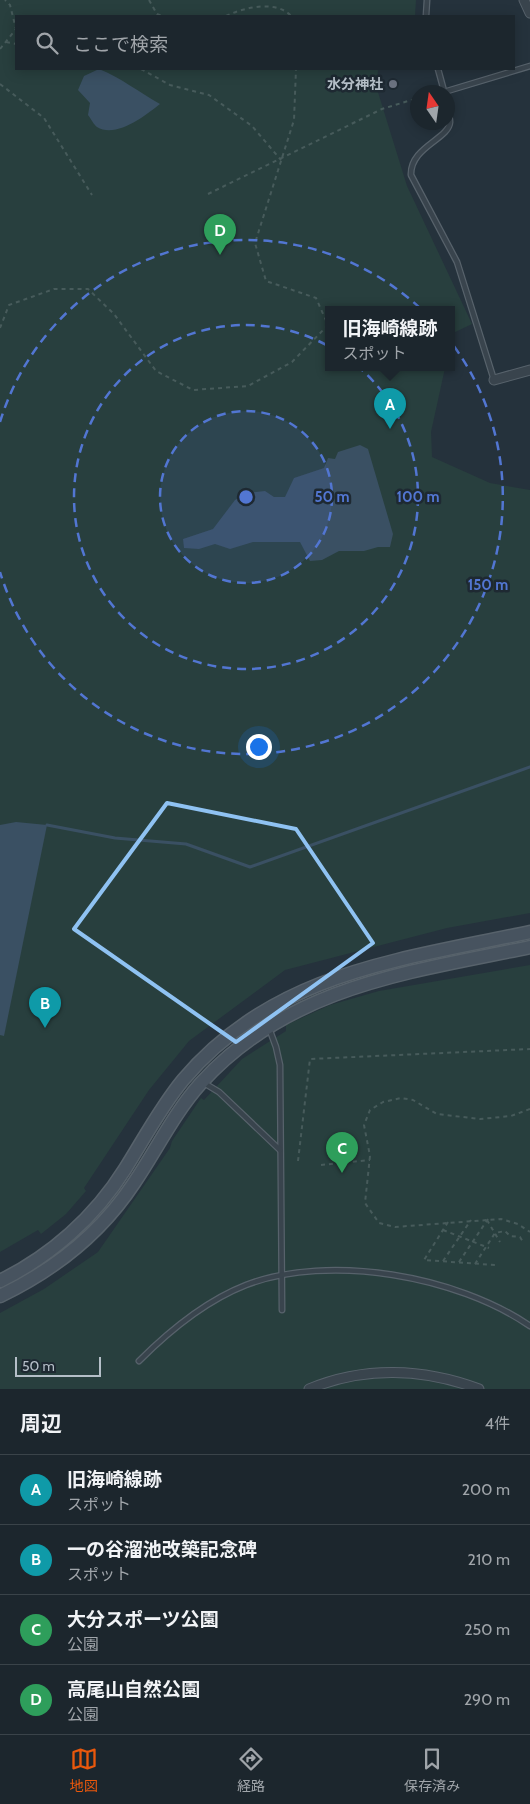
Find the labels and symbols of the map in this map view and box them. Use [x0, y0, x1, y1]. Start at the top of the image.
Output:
place label: 水分神社 [327, 75, 383, 93]
marker: 水分神社 [387, 78, 399, 90]
north arrow [410, 85, 455, 130]
pin: D [204, 214, 236, 255]
pin: A [374, 388, 406, 429]
centre of rings [237, 488, 255, 506]
text: 50 m [314, 488, 350, 506]
text: 100 m [396, 488, 440, 506]
text: 150 m [468, 576, 508, 594]
your location [246, 734, 272, 760]
pin: B [29, 987, 61, 1028]
pin: C [326, 1132, 358, 1173]
scale bar [15, 1354, 101, 1377]

